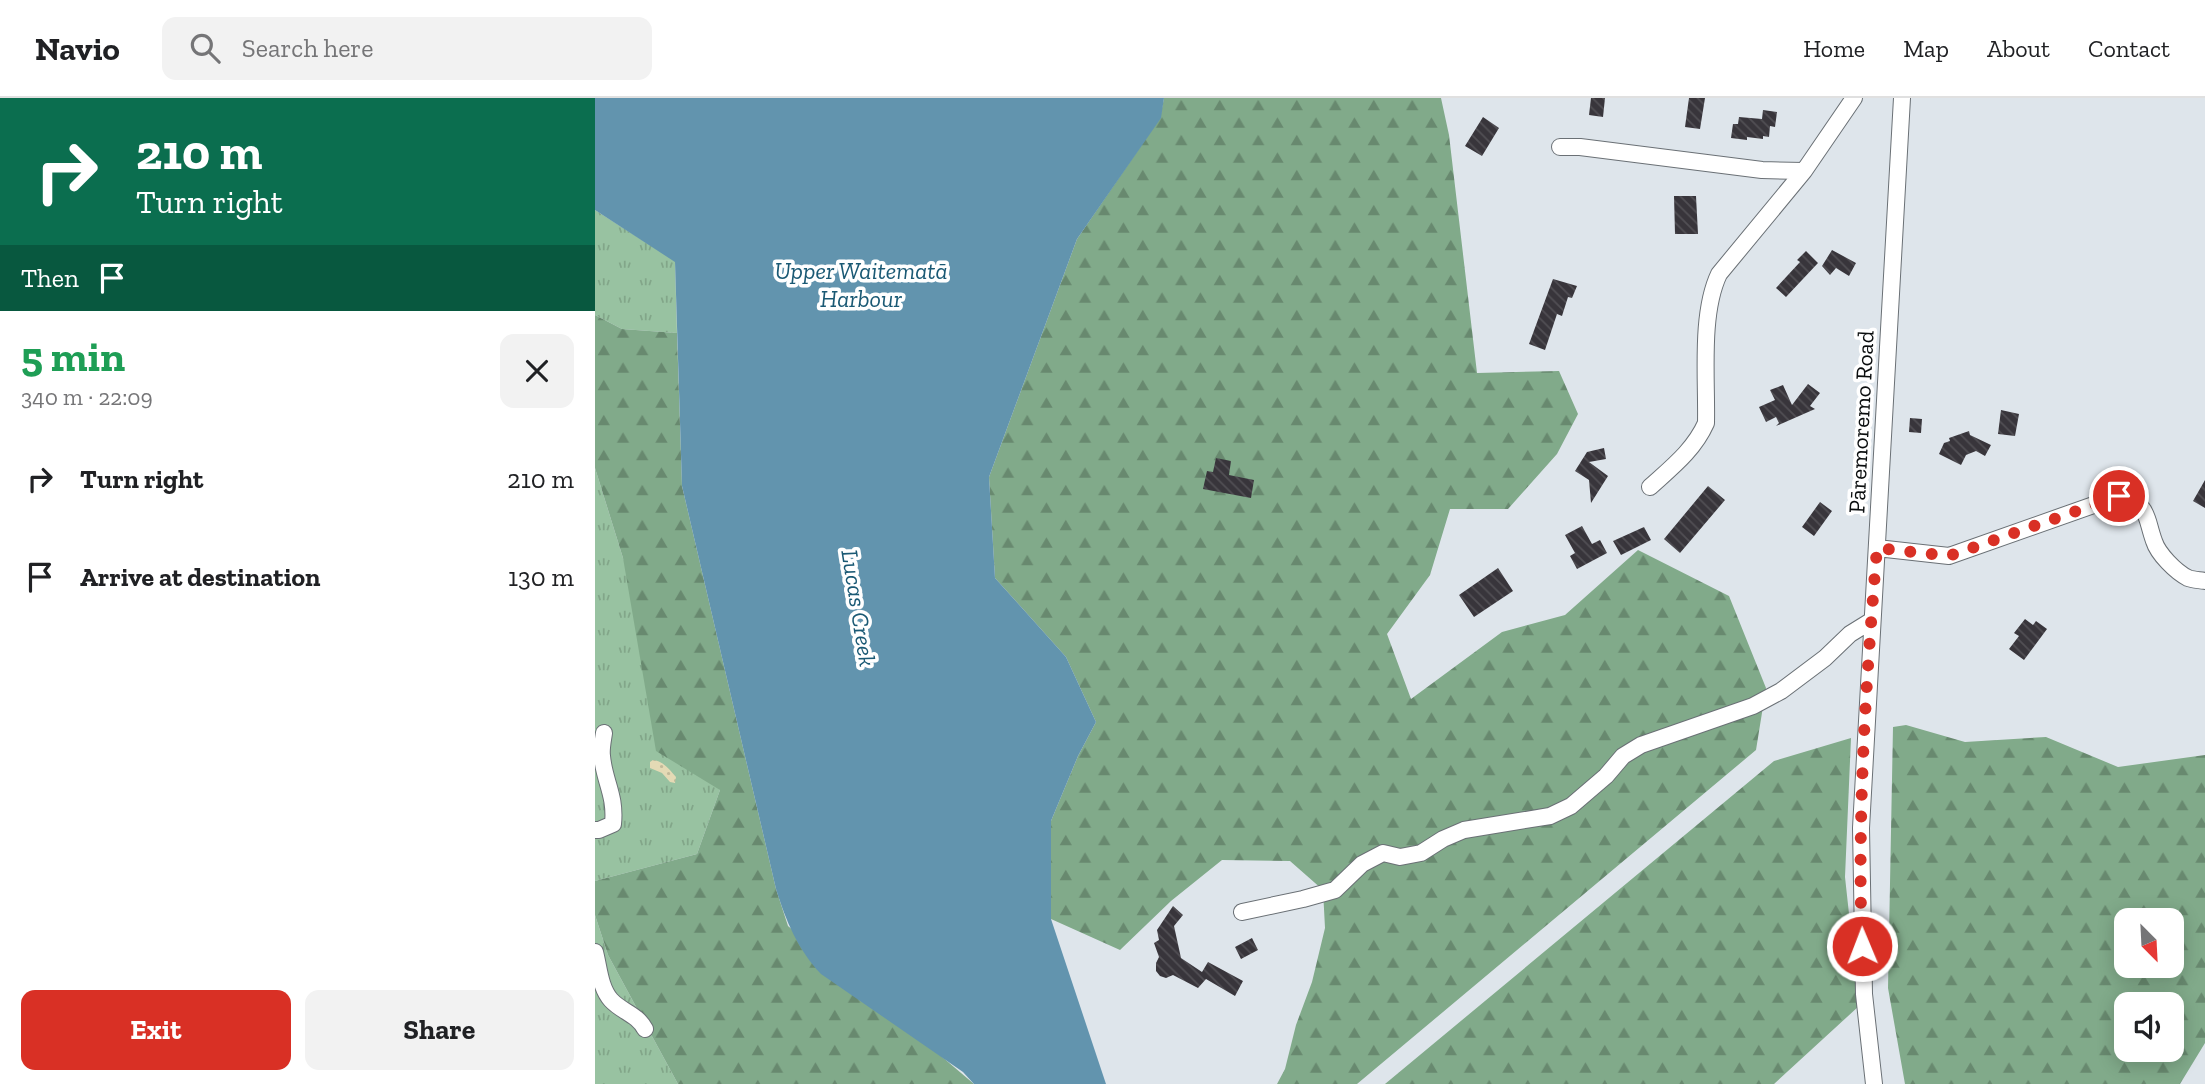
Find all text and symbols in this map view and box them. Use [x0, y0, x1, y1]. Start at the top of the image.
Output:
search box [162, 17, 652, 80]
text: Navio [35, 29, 120, 68]
icon: search [186, 29, 224, 67]
text: Search here [242, 32, 374, 64]
text: Home [1803, 34, 1865, 63]
text: Map [1903, 34, 1949, 63]
text: About [1987, 34, 2050, 63]
text: Contact [2088, 34, 2170, 63]
text: 210 m [136, 123, 262, 182]
icon: right [21, 126, 112, 217]
text: Turn right [136, 183, 283, 221]
water label: Upper Waitematā Harbour [774, 256, 948, 313]
icon: arrive [93, 259, 131, 297]
text: Then [21, 262, 79, 294]
street label: Pāremoremo Road [1842, 329, 1880, 514]
text: 5 min [21, 331, 125, 382]
button: close [500, 334, 574, 408]
text: 340 m · 22:09 [21, 383, 153, 411]
icon: right [21, 460, 59, 498]
text: Turn right [80, 463, 203, 495]
text: 210 m [507, 463, 574, 495]
pin [2089, 466, 2149, 526]
icon: arrive [2100, 477, 2138, 515]
water label: Lucas Creek [835, 547, 883, 669]
icon: arrive [21, 558, 59, 596]
text: Arrive at destination [80, 561, 320, 593]
text: 130 m [508, 561, 574, 593]
north arrow [2114, 908, 2184, 978]
map controls [2114, 908, 2184, 1062]
position arrow [1825, 909, 1899, 983]
button: Exit [21, 990, 291, 1070]
button: Share [305, 990, 574, 1070]
button: sound [2114, 992, 2184, 1062]

